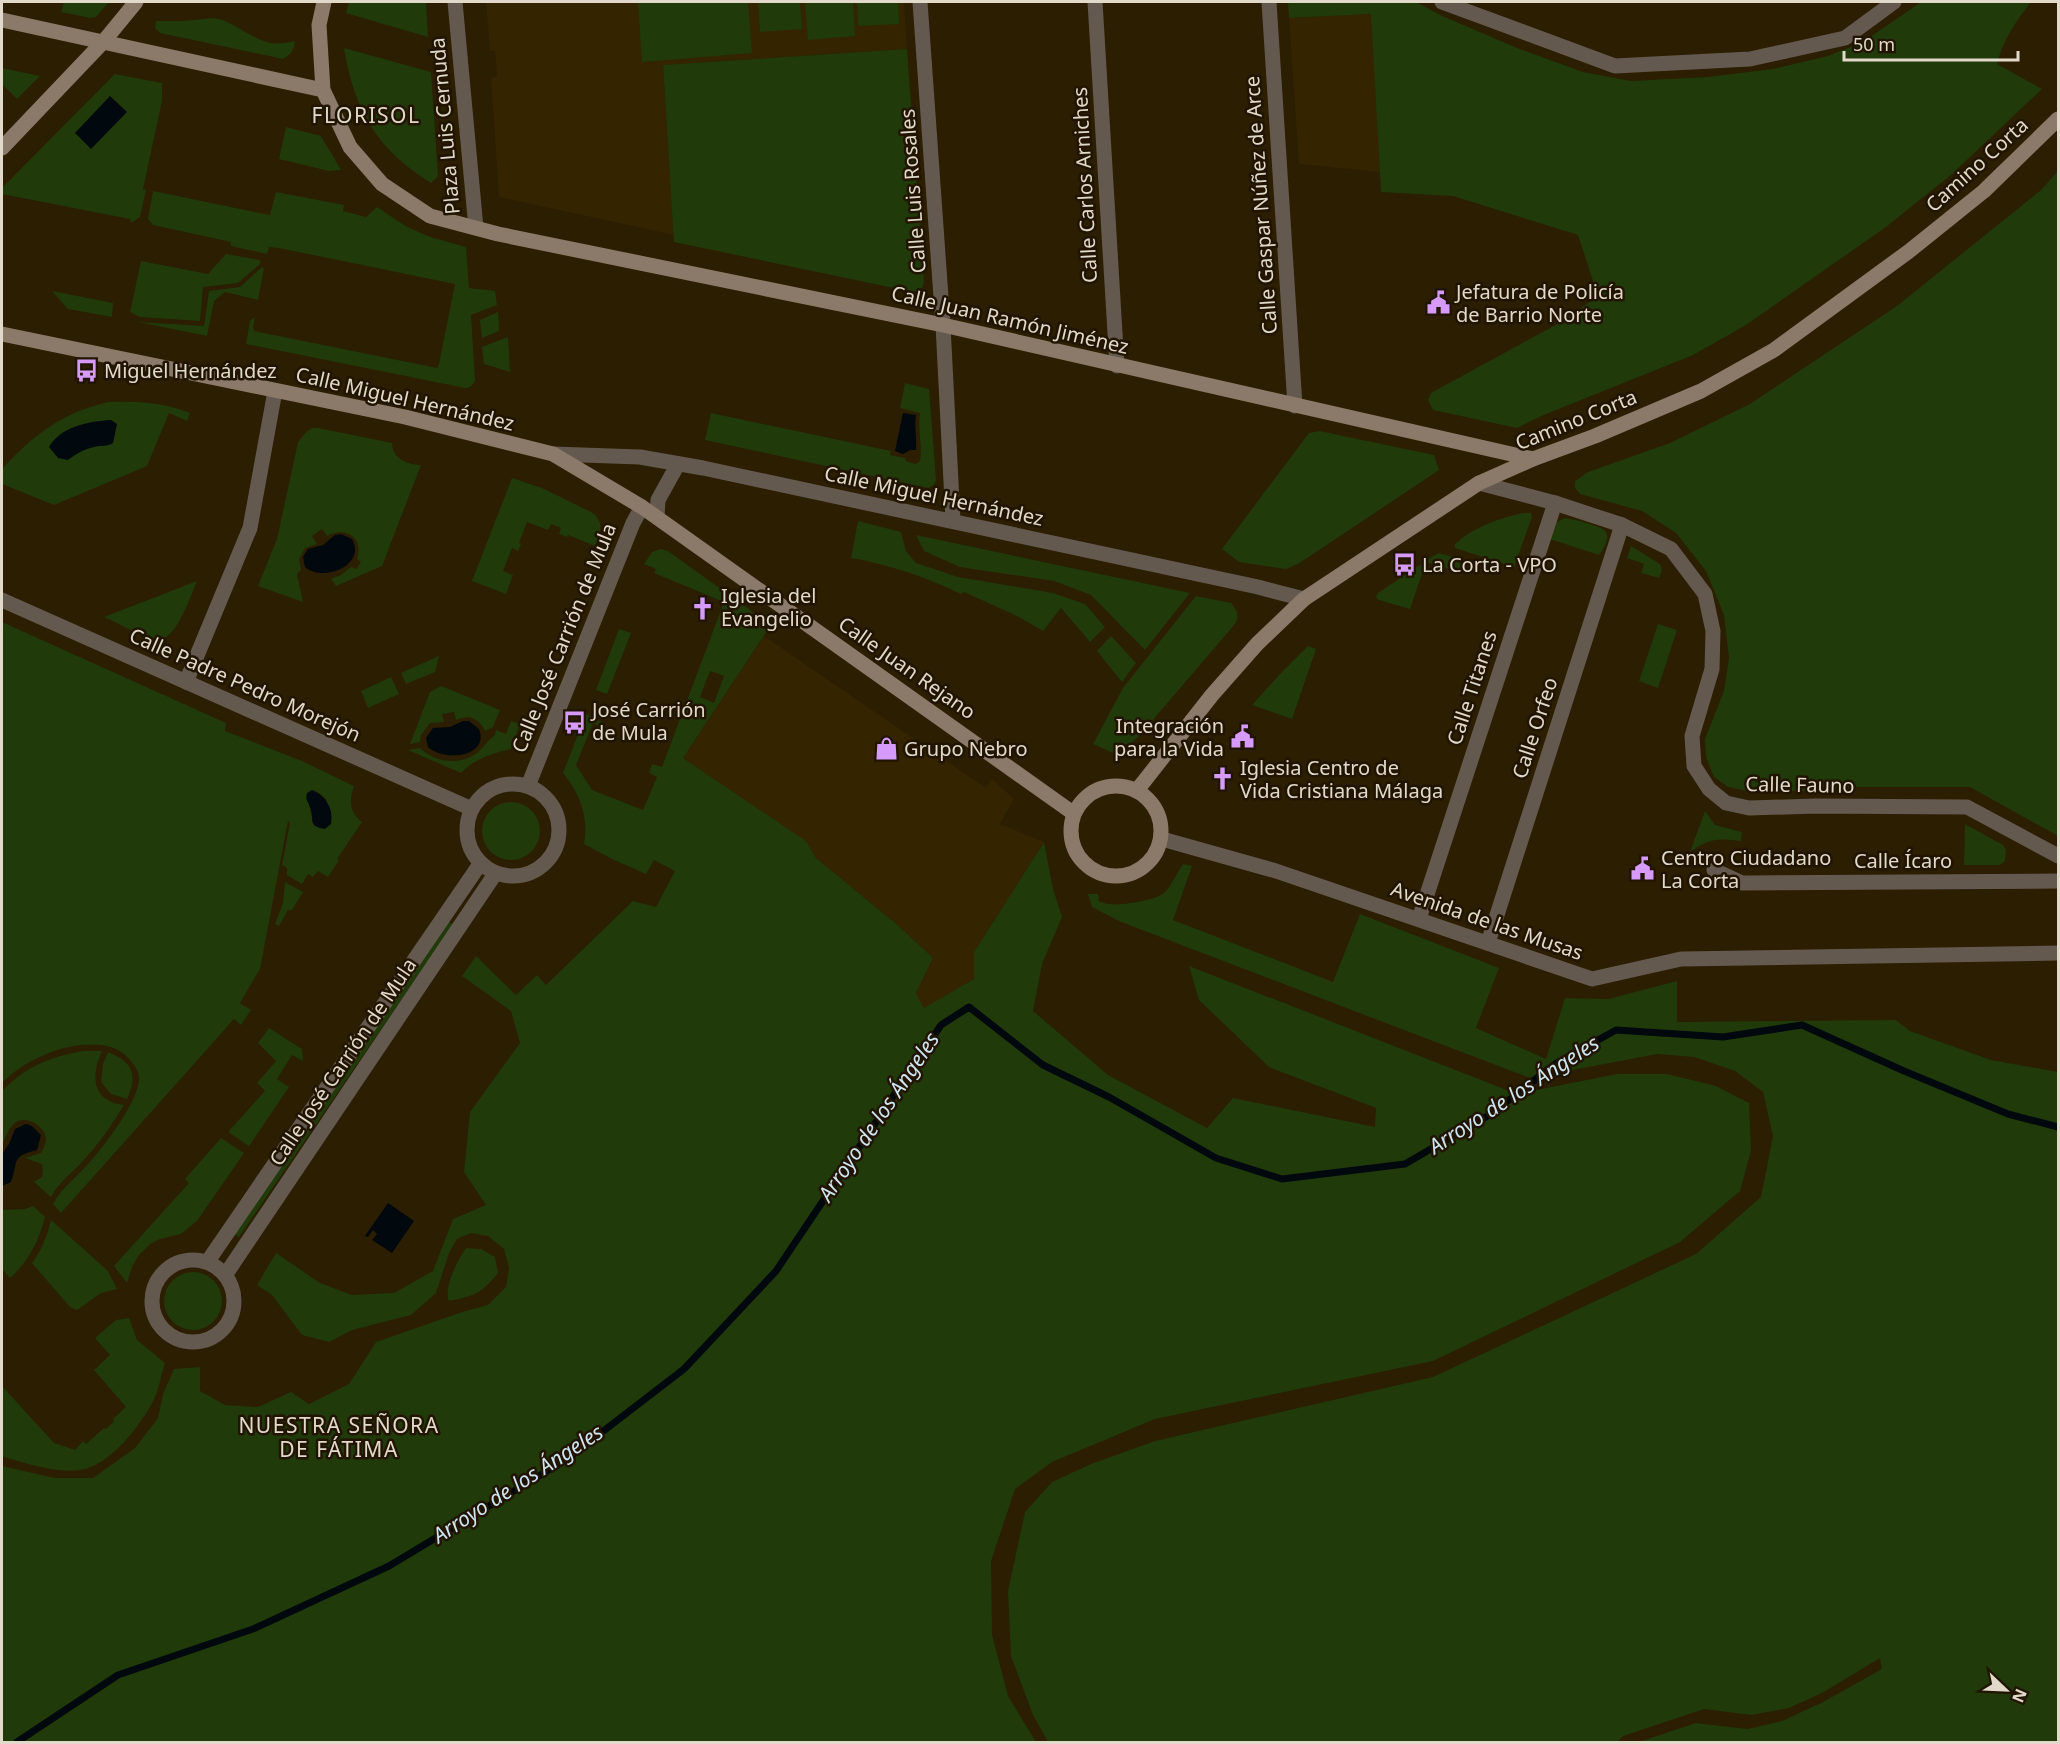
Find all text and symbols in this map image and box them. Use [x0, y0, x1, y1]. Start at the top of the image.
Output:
scale bar [1844, 24, 2018, 62]
text: 50 m [1853, 32, 1895, 56]
street label: Plaza Luis Cernuda [423, 36, 466, 216]
street label: Calle Gaspar Núñez de Arce [1238, 75, 1283, 335]
street label: Calle Carlos Arniches [1066, 86, 1103, 284]
district label: FLORISOL [312, 101, 421, 129]
street label: Calle Luis Rosales [893, 108, 932, 274]
street label: Camino Corta [1920, 111, 2034, 218]
place label: Jefatura de Policía de Barrio Norte [1454, 278, 1624, 328]
street label: Calle Juan Ramón Jiménez [889, 279, 1131, 360]
public building icon: Jefatura de Policía de Barrio Norte [1425, 290, 1451, 316]
place label: Miguel Hernández [104, 357, 277, 384]
bus stop icon: Miguel Hernández [73, 358, 99, 384]
street label: Calle Miguel Hernández [293, 360, 517, 437]
street label: Camino Corta [1511, 383, 1641, 456]
street label: Calle Miguel Hernández [822, 459, 1046, 532]
street label: Calle José Carrión de Mula [505, 519, 622, 757]
place label: La Corta - VPO [1422, 551, 1557, 578]
bus stop icon: La Corta - VPO [1391, 552, 1417, 578]
place label: Iglesia del Evangelio [721, 582, 816, 632]
church icon: Iglesia del Evangelio [690, 595, 716, 621]
street label: Calle Juan Rejano [833, 610, 981, 725]
street label: Calle Padre Pedro Morejón [125, 621, 365, 748]
street label: Calle Titanes [1440, 627, 1503, 748]
street label: Calle Orfeo [1505, 674, 1564, 782]
place label: José Carrión de Mula [590, 696, 706, 746]
bus stop icon: José Carrión de Mula [561, 709, 587, 735]
place label: Integración para la Vida [1114, 712, 1224, 762]
public building icon: Integración para la Vida [1229, 724, 1255, 750]
place label: Grupo Nebro [904, 735, 1028, 762]
shop icon: Grupo Nebro [873, 736, 899, 762]
place label: Iglesia Centro de Vida Cristiana Málaga [1240, 754, 1443, 804]
church icon: Iglesia Centro de Vida Cristiana Málaga [1209, 766, 1235, 792]
street label: Calle Fauno [1745, 770, 1855, 799]
place label: Centro Ciudadano La Corta [1661, 844, 1831, 894]
street label: Calle Ícaro [1854, 847, 1952, 874]
public building icon: Centro Ciudadano La Corta [1630, 856, 1656, 882]
street label: Avenida de las Musas [1388, 875, 1587, 966]
street label: Calle José Carrión de Mula [263, 953, 422, 1171]
water label: Arroyo de los Ángeles [810, 1027, 945, 1208]
water label: Arroyo de los Ángeles [1421, 1028, 1604, 1161]
district label: NUESTRA SEÑORA DE FÁTIMA [238, 1411, 440, 1463]
water label: Arroyo de los Ángeles [425, 1417, 608, 1550]
north arrow [1976, 1660, 2036, 1720]
text: N [2007, 1686, 2032, 1706]

